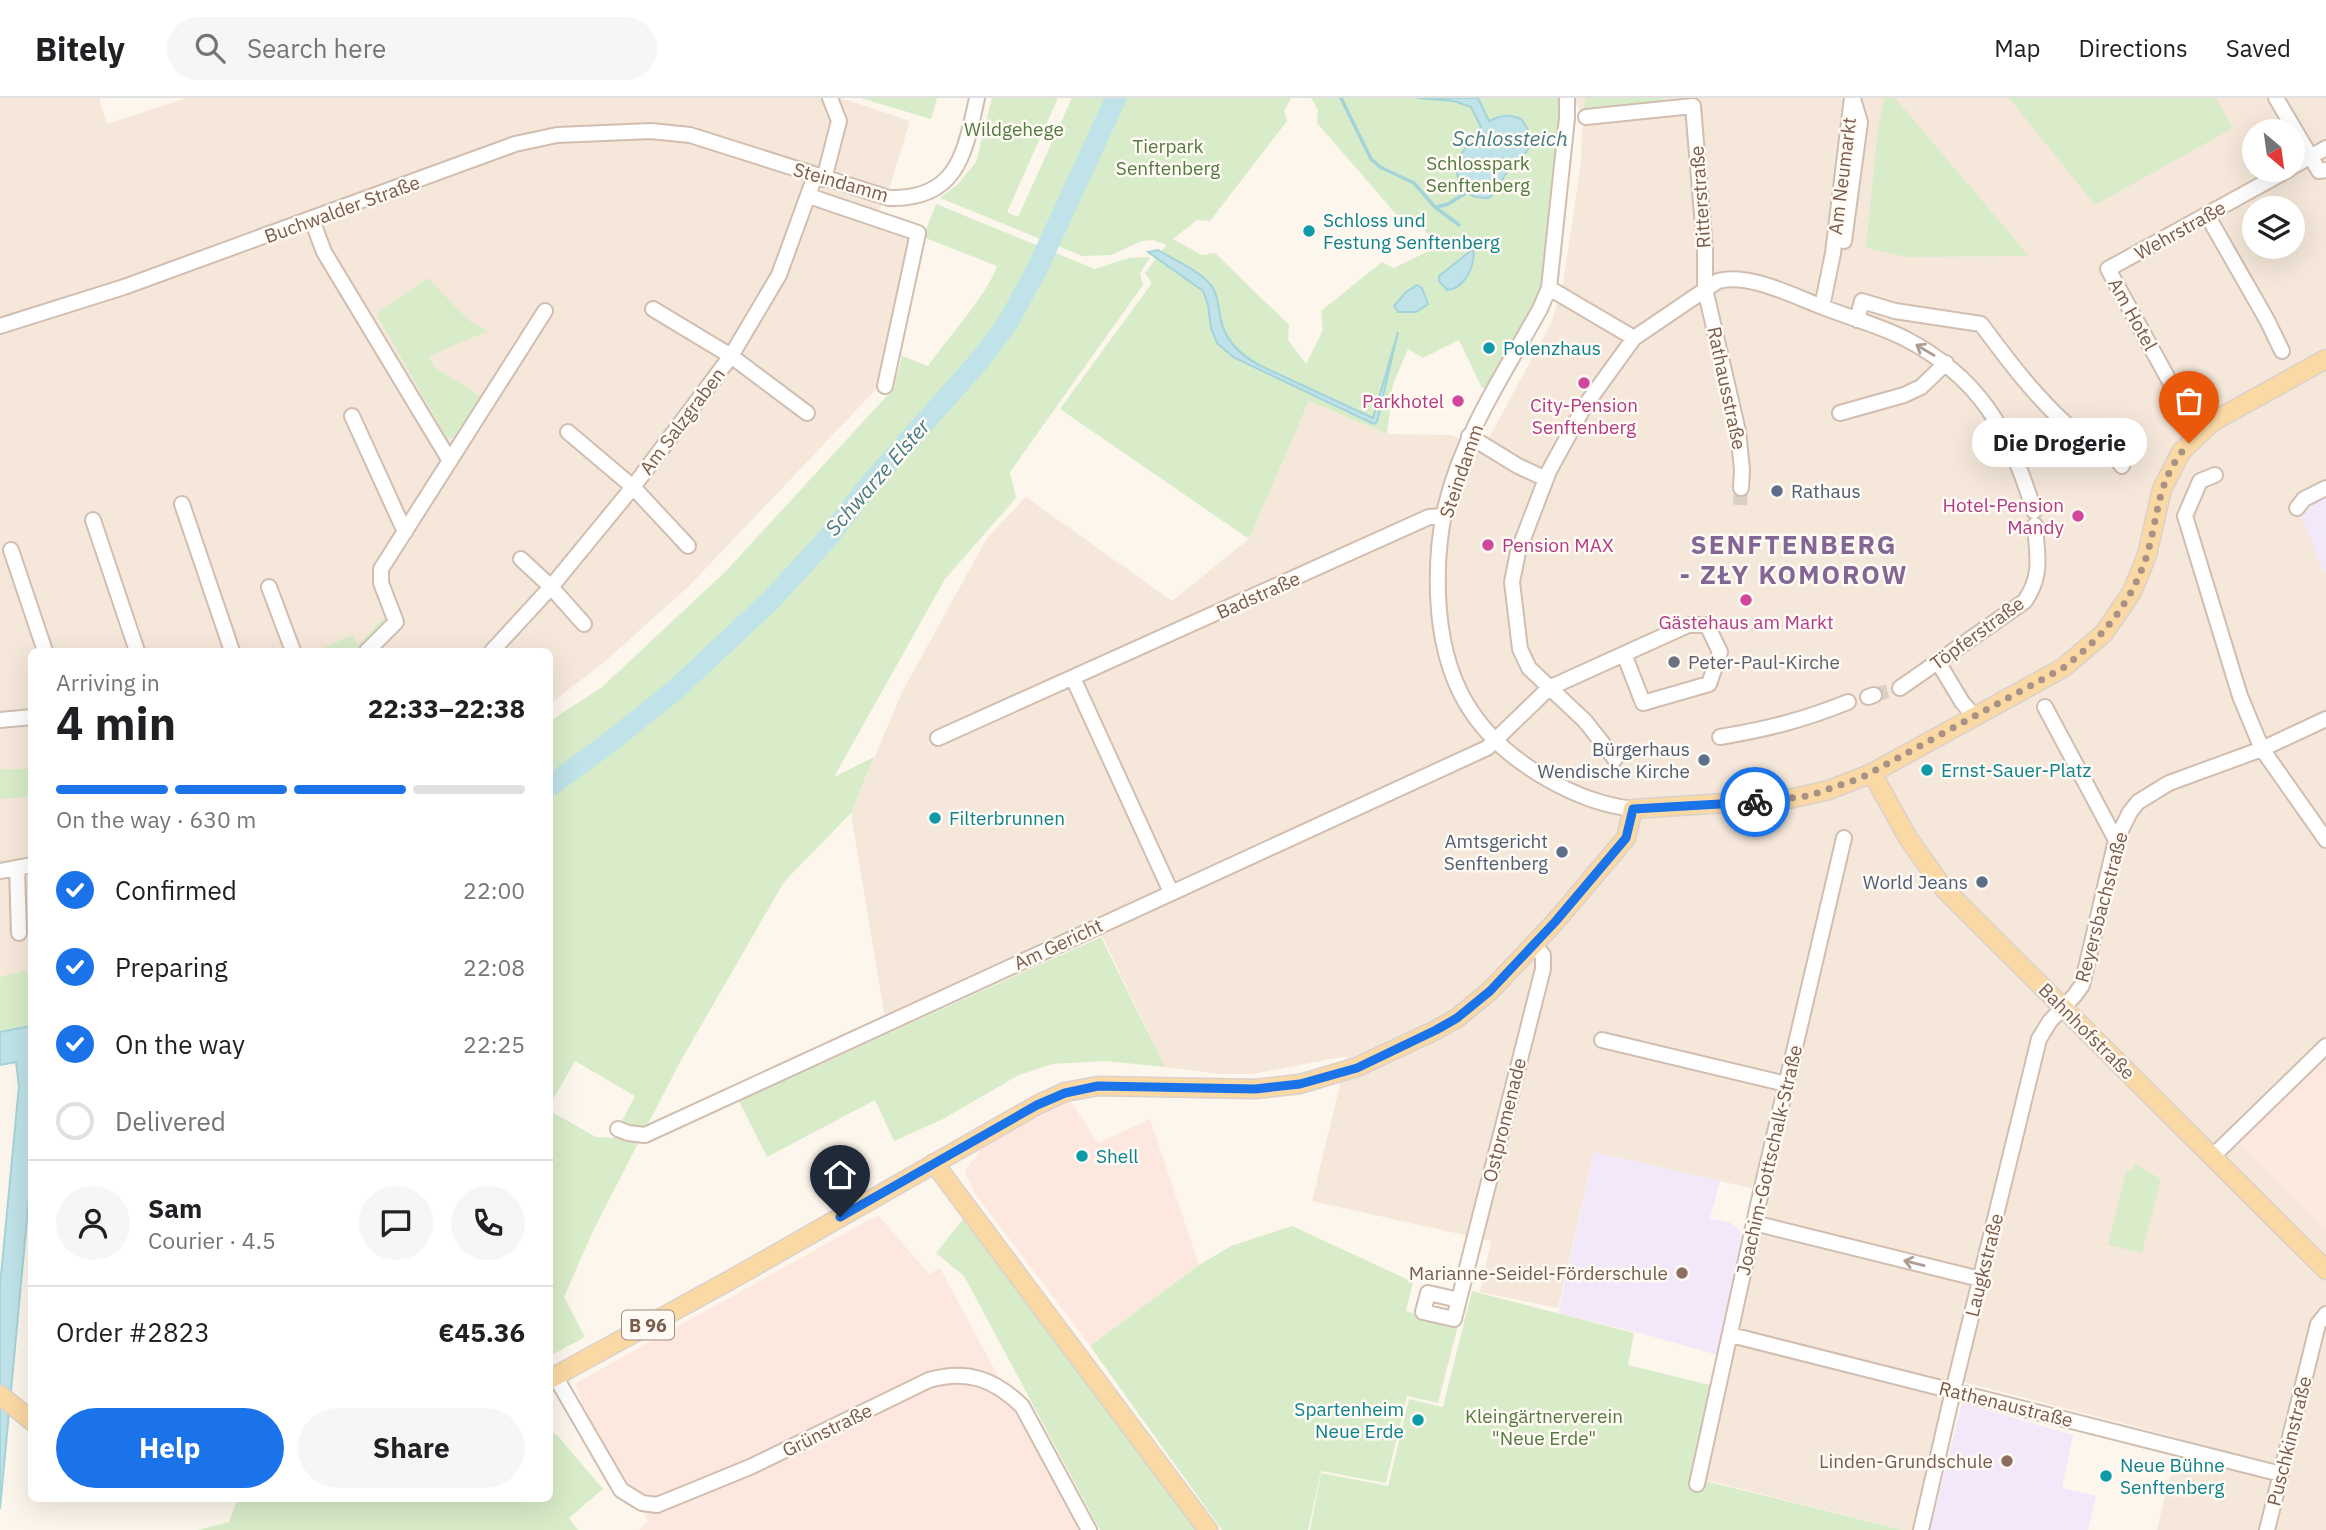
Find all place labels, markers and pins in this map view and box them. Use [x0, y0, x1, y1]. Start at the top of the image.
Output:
place label: Schloss und Festung Senftenberg [1323, 208, 1500, 254]
marker: Schloss und Festung Senftenberg [1301, 223, 1317, 239]
place label: Polenzhaus [1503, 336, 1601, 360]
marker: Polenzhaus [1481, 340, 1497, 356]
pin [2159, 371, 2219, 443]
marker: City-Pension Senftenberg [1576, 375, 1592, 391]
place label: Parkhotel [1362, 389, 1444, 413]
marker: Parkhotel [1450, 393, 1466, 409]
place label: City-Pension Senftenberg [1530, 393, 1638, 439]
callout: Die Drogerie [1972, 418, 2147, 468]
place label: Rathaus [1791, 479, 1861, 503]
marker: Rathaus [1769, 483, 1785, 499]
place label: Hotel-Pension Mandy [1943, 493, 2065, 539]
marker: Hotel-Pension Mandy [2070, 508, 2086, 524]
place label: Pension MAX [1502, 533, 1614, 557]
marker: Pension MAX [1480, 537, 1496, 553]
marker: Gästehaus am Markt [1738, 592, 1754, 608]
place label: Gästehaus am Markt [1658, 610, 1834, 634]
place label: Peter-Paul-Kirche [1688, 650, 1840, 674]
marker: Peter-Paul-Kirche [1666, 654, 1682, 670]
place label: Bürgerhaus Wendische Kirche [1537, 737, 1690, 783]
marker: Bürgerhaus Wendische Kirche [1696, 752, 1712, 768]
place label: Ernst-Sauer-Platz [1941, 758, 2092, 782]
marker: Ernst-Sauer-Platz [1919, 762, 1935, 778]
place label: Filterbrunnen [949, 806, 1065, 830]
marker: Filterbrunnen [927, 810, 943, 826]
place label: Amtsgericht Senftenberg [1444, 829, 1548, 875]
marker: Amtsgericht Senftenberg [1554, 844, 1570, 860]
place label: World Jeans [1863, 870, 1968, 894]
marker: World Jeans [1974, 874, 1990, 890]
place label: Shell [1096, 1144, 1139, 1168]
pin [810, 1145, 870, 1217]
marker: Shell [1074, 1148, 1090, 1164]
place label: Marianne-Seidel-Förderschule [1409, 1261, 1668, 1285]
marker: Marianne-Seidel-Förderschule [1674, 1265, 1690, 1281]
place label: Spartenheim Neue Erde [1294, 1397, 1404, 1443]
marker: Spartenheim Neue Erde [1410, 1412, 1426, 1428]
place label: Linden-Grundschule [1819, 1449, 1993, 1473]
marker: Linden-Grundschule [1999, 1453, 2015, 1469]
place label: Neue Bühne Senftenberg [2120, 1453, 2225, 1499]
marker: Neue Bühne Senftenberg [2098, 1468, 2114, 1484]

